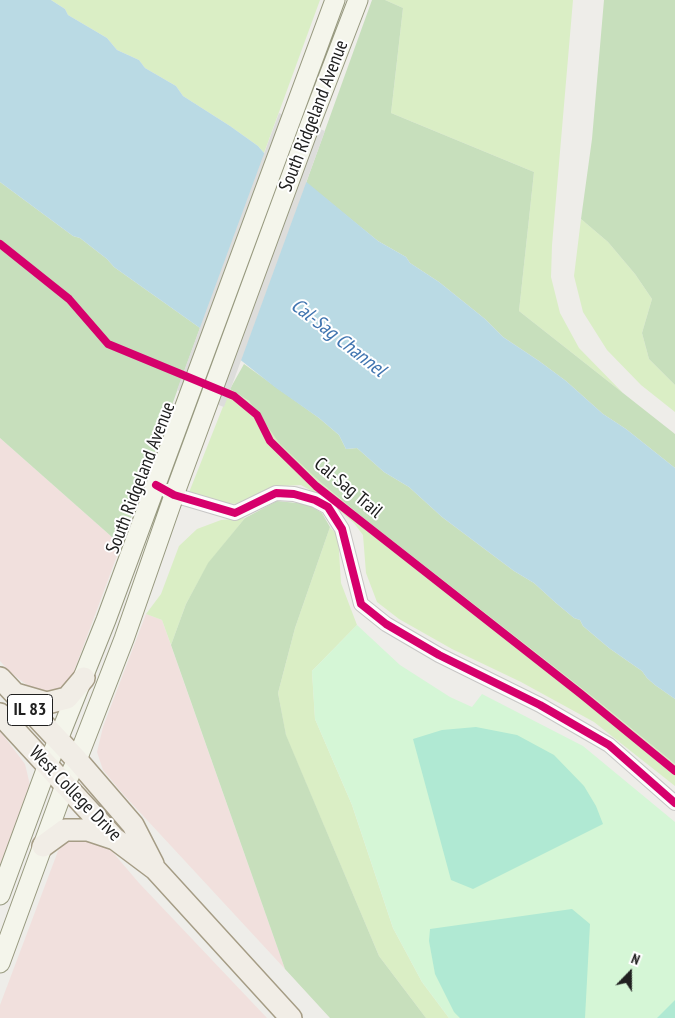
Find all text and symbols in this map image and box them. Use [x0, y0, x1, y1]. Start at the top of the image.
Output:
street label: South Ridgeland Avenue [275, 37, 353, 195]
water label: Cal-Sag Channel [286, 294, 390, 382]
street label: South Ridgeland Avenue [102, 399, 180, 557]
street label: Cal-Sag Trail [309, 453, 387, 523]
road number: IL 83 [8, 694, 52, 726]
street label: West College Drive [24, 742, 126, 846]
north arrow [605, 948, 655, 998]
text: N [629, 949, 642, 969]

